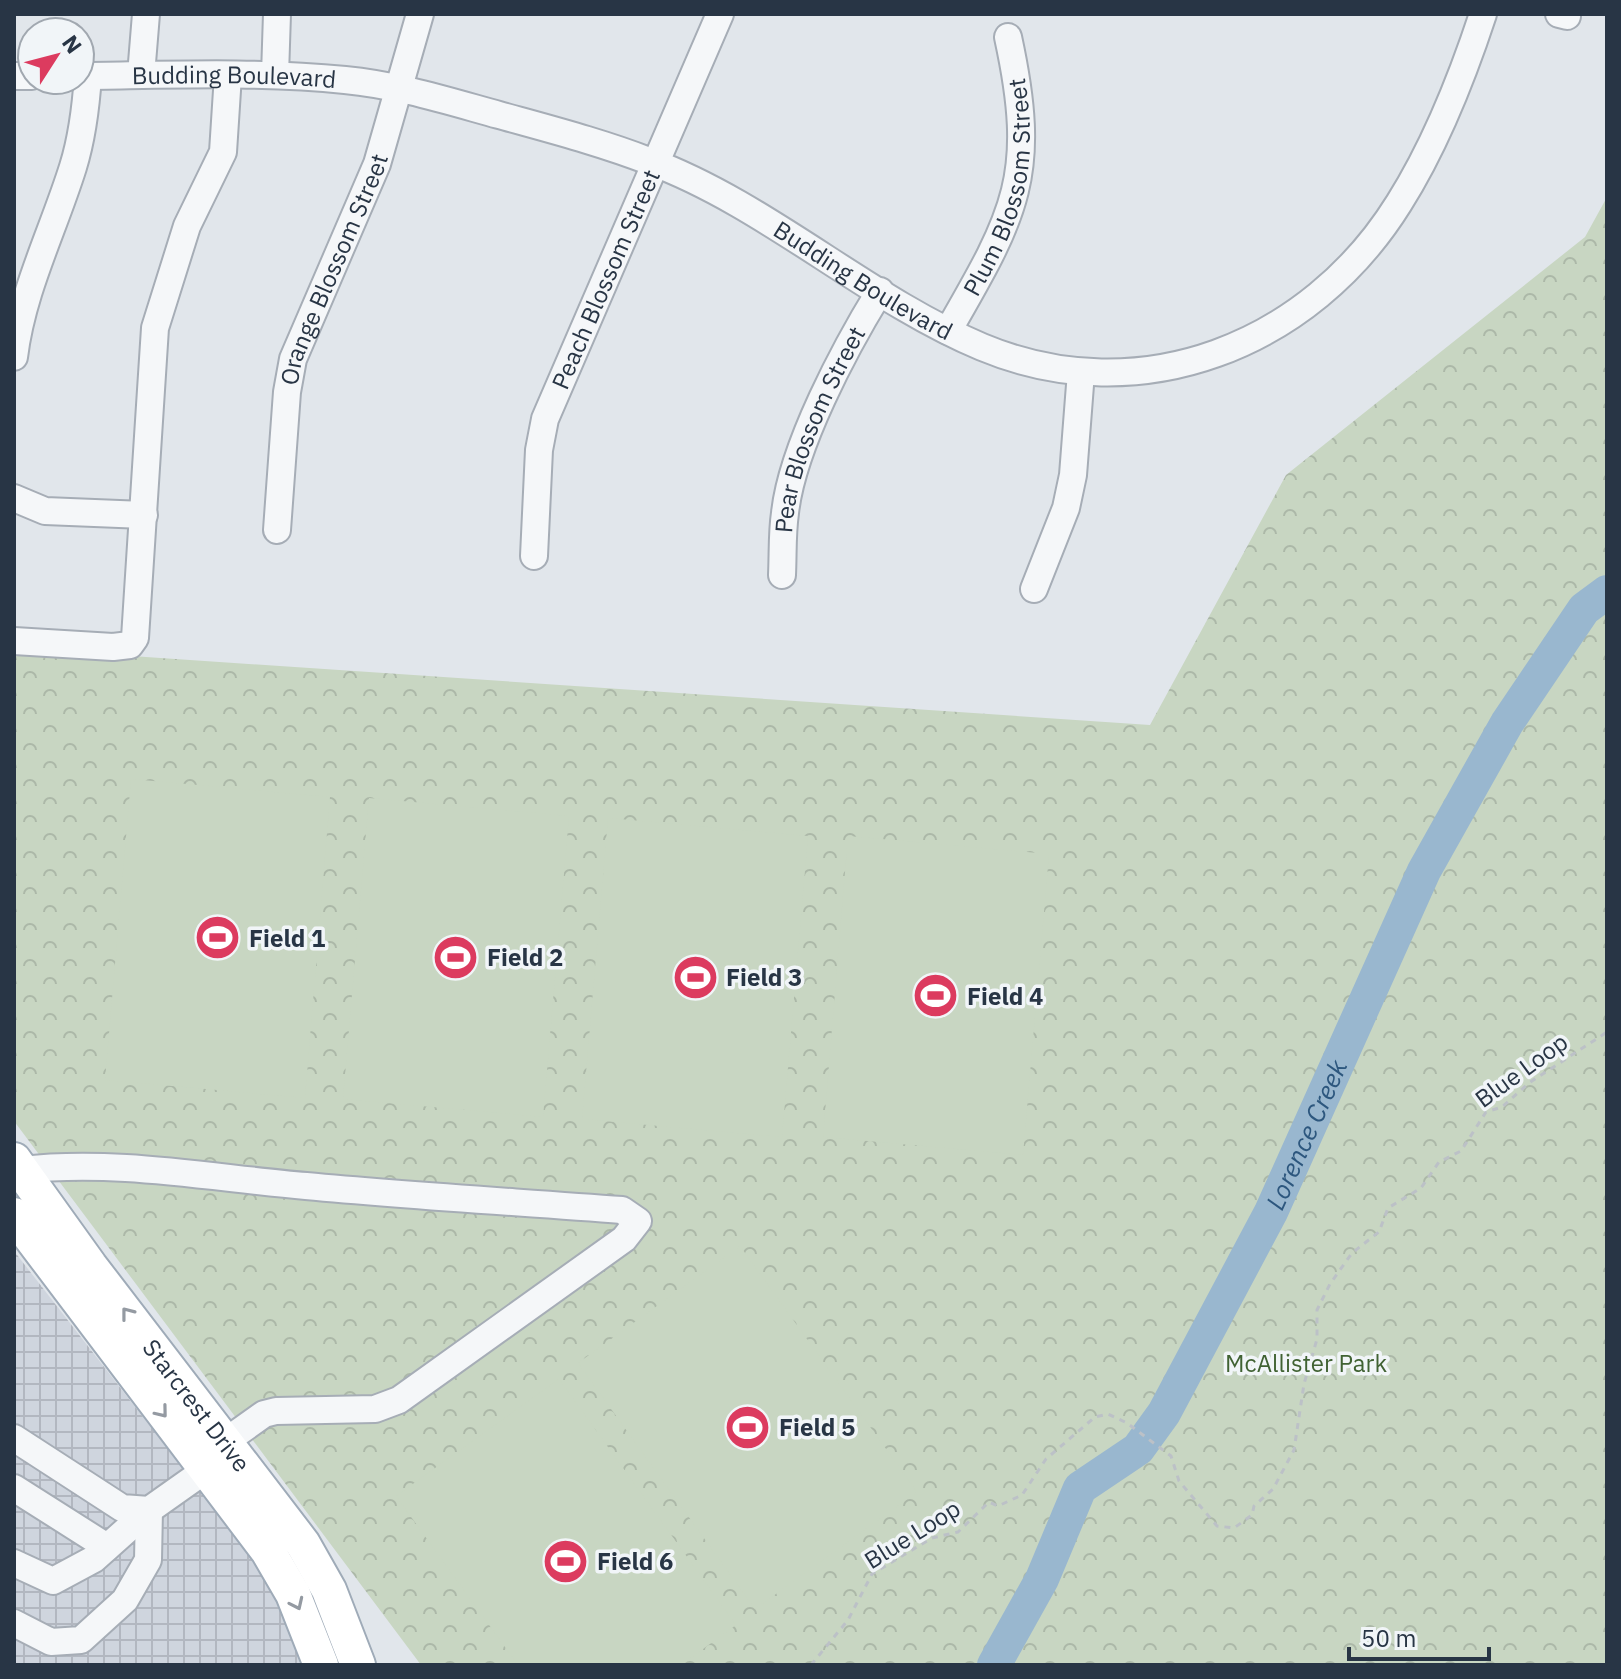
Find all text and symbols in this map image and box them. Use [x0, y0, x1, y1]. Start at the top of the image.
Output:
north arrow [16, 16, 96, 96]
text: N [56, 29, 89, 59]
street label: Budding Boulevard [131, 58, 337, 95]
street label: Plum Blossom Street [955, 76, 1037, 301]
street label: Orange Blossom Street [273, 150, 395, 388]
street label: Peach Blossom Street [544, 164, 667, 394]
street label: Budding Boulevard [768, 213, 958, 347]
street label: Pear Blossom Street [767, 320, 872, 534]
sports icon: Field 1 [194, 914, 242, 962]
place label: Field 1 [249, 922, 325, 954]
sports icon: Field 2 [432, 933, 480, 981]
place label: Field 2 [487, 941, 563, 973]
sports icon: Field 3 [671, 953, 719, 1001]
place label: Field 3 [726, 961, 802, 993]
sports icon: Field 4 [912, 972, 960, 1020]
place label: Field 4 [967, 980, 1043, 1012]
street label: Blue Loop [1468, 1026, 1574, 1114]
water label: Lorence Creek [1257, 1054, 1354, 1215]
one-way arrow [122, 1307, 136, 1322]
street label: Starcrest Drive [136, 1332, 258, 1478]
park label: McAllister Park [1225, 1347, 1387, 1379]
one-way arrow [152, 1403, 167, 1417]
sports icon: Field 5 [724, 1403, 772, 1451]
place label: Field 5 [779, 1411, 855, 1443]
street label: Blue Loop [858, 1492, 966, 1576]
sports icon: Field 6 [542, 1537, 590, 1585]
place label: Field 6 [597, 1545, 673, 1577]
one-way arrow [287, 1595, 303, 1610]
scale bar [1349, 1611, 1489, 1661]
text: 50 m [1361, 1622, 1416, 1654]

